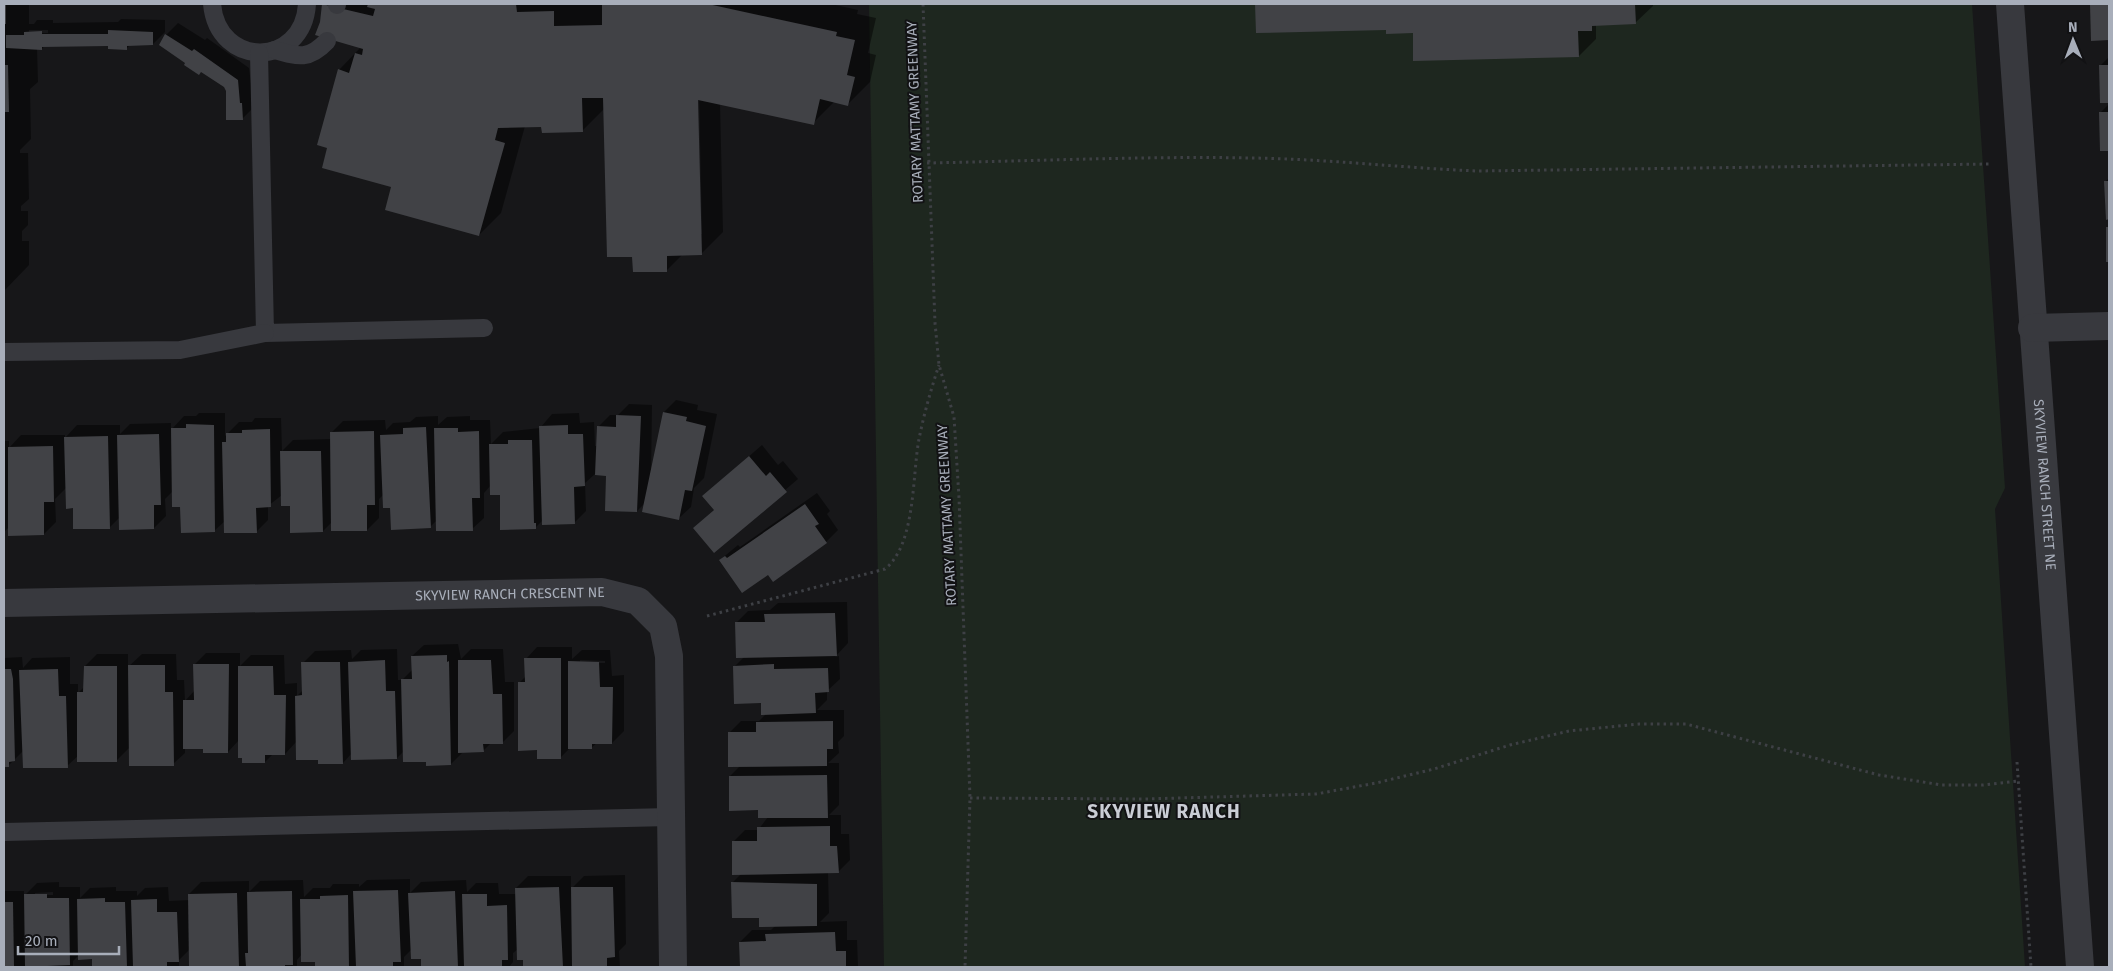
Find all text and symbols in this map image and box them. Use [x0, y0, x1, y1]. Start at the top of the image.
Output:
north arrow [2048, 15, 2098, 65]
text: N [2068, 19, 2078, 36]
street label: ROTARY MATTAMY GREENWAY [903, 20, 927, 203]
street label: SKYVIEW RANCH STREET NE [2030, 399, 2060, 571]
street label: ROTARY MATTAMY GREENWAY [934, 423, 960, 606]
street label: SKYVIEW RANCH CRESCENT NE [415, 583, 605, 604]
district label: SKYVIEW RANCH [1087, 800, 1241, 823]
scale bar [18, 924, 119, 956]
text: 20 m [25, 932, 58, 950]

